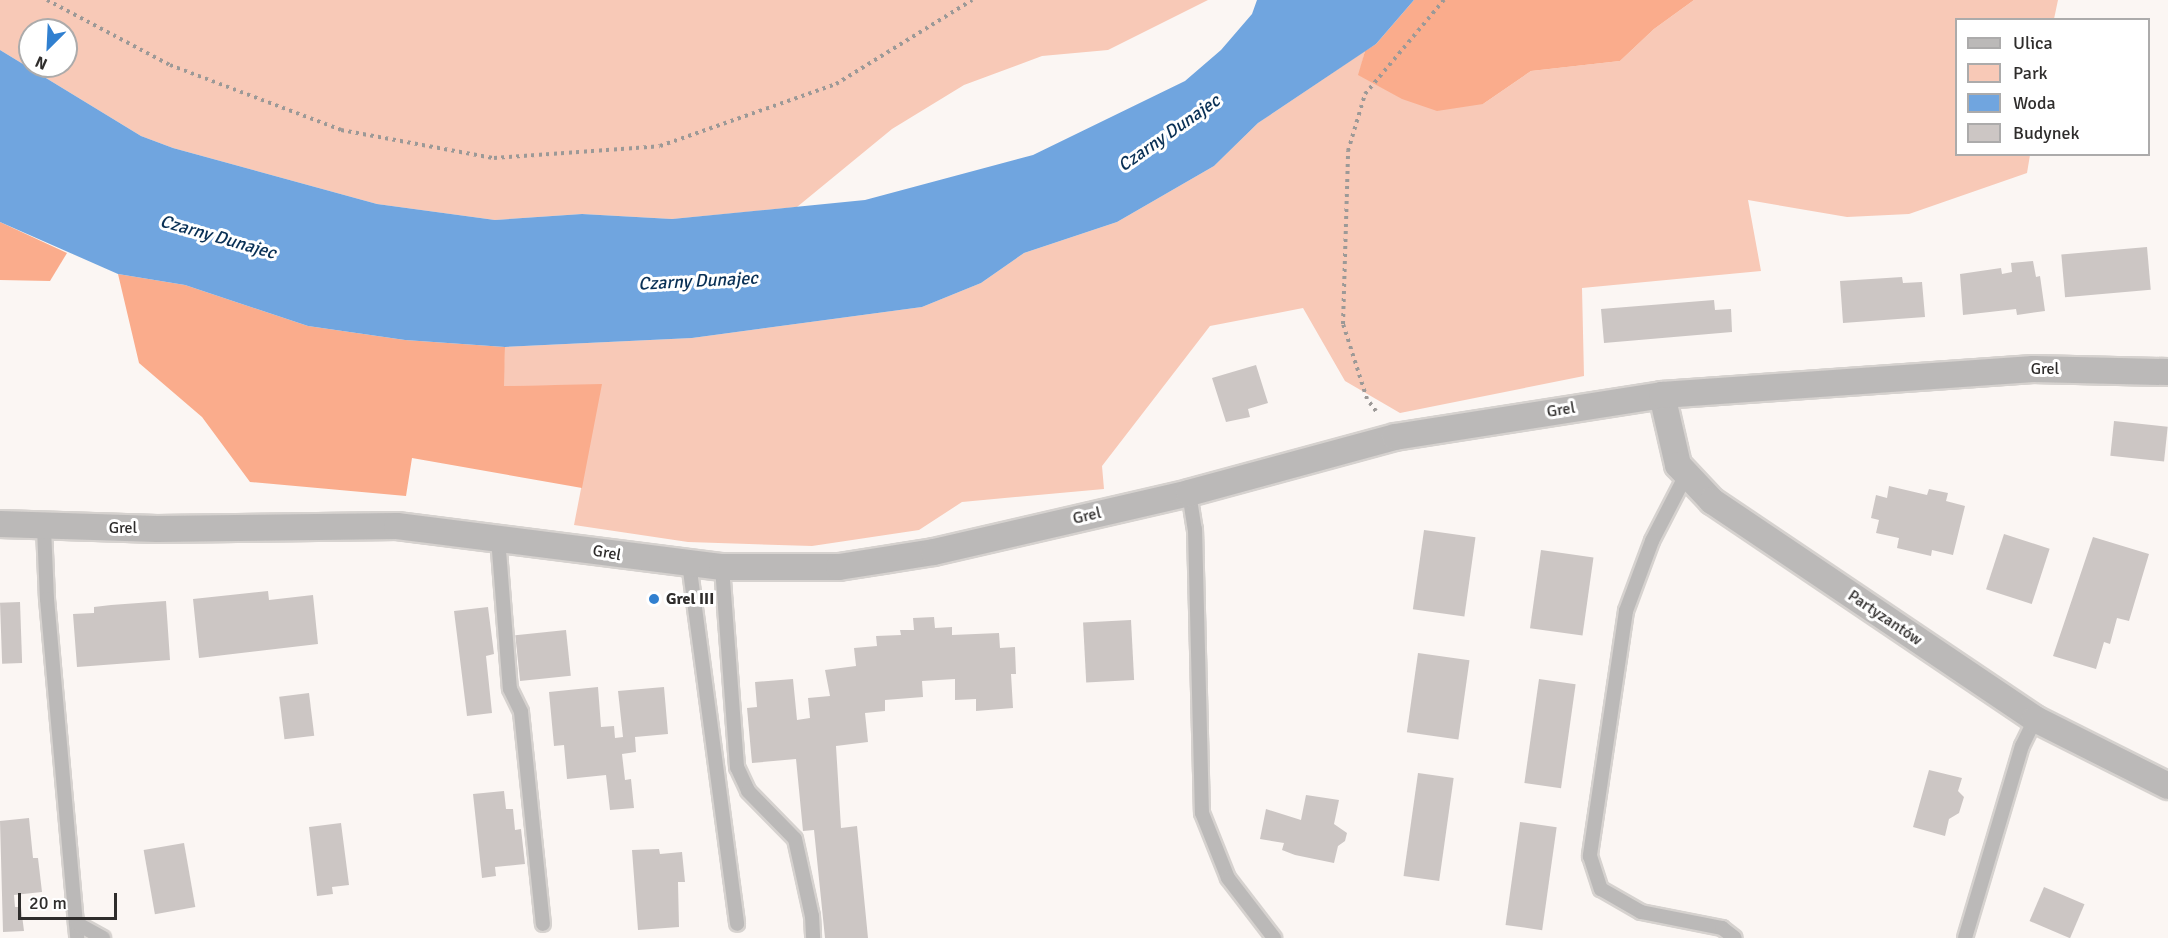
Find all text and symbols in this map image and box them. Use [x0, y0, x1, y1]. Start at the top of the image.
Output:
north arrow [18, 18, 78, 78]
legend [1955, 18, 2150, 156]
text: Ulica [2013, 32, 2053, 54]
text: N [32, 51, 51, 74]
text: Park [2013, 62, 2048, 84]
water label: Czarny Dunajec [1114, 90, 1224, 176]
text: Woda [2013, 92, 2056, 114]
text: Budynek [2013, 122, 2080, 144]
water label: Czarny Dunajec [158, 210, 278, 264]
water label: Czarny Dunajec [638, 267, 758, 295]
street label: Grel [2031, 359, 2059, 379]
street label: Grel [1545, 398, 1577, 422]
street label: Grel [1071, 503, 1103, 529]
street label: Grel [109, 518, 137, 538]
street label: Grel [591, 541, 623, 565]
street label: Partyzantów [1844, 586, 1926, 650]
place label: Grel III [666, 589, 714, 609]
marker: Grel III [647, 592, 661, 606]
scale bar [21, 881, 120, 919]
text: 20 m [29, 892, 67, 914]

